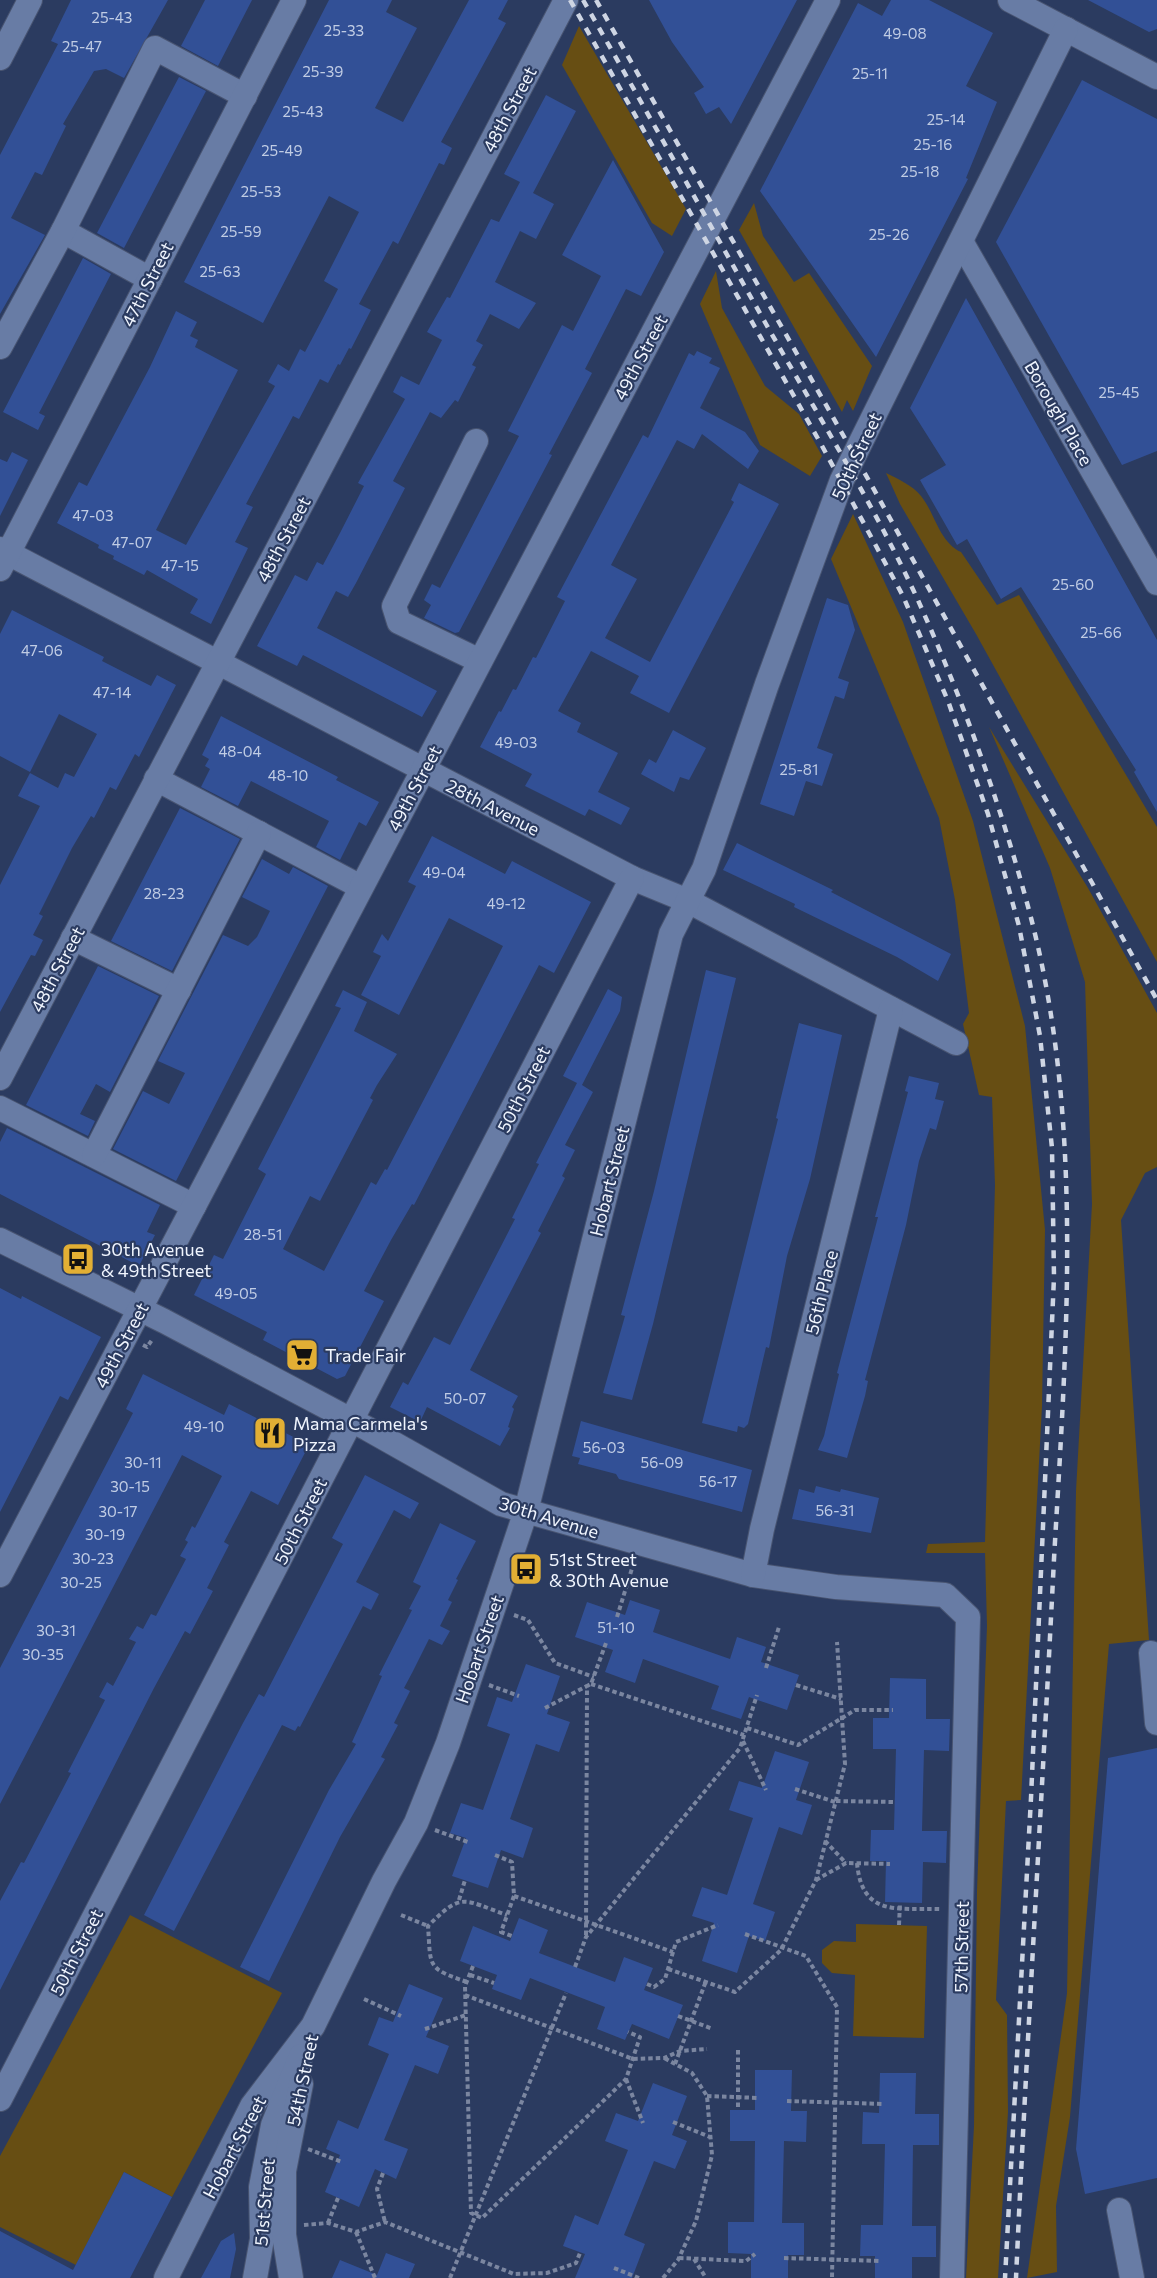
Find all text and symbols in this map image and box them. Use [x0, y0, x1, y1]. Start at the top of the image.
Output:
house number: 25-43 [92, 8, 132, 26]
house number: 25-33 [324, 21, 364, 39]
house number: 49-08 [883, 24, 927, 42]
house number: 25-47 [62, 37, 102, 55]
house number: 25-39 [303, 62, 343, 80]
street label: 48th Street [477, 62, 541, 156]
house number: 25-11 [852, 64, 888, 82]
house number: 25-43 [283, 102, 323, 120]
house number: 25-14 [927, 110, 965, 128]
house number: 25-16 [914, 135, 952, 153]
house number: 25-49 [261, 141, 303, 159]
house number: 25-18 [901, 162, 939, 180]
house number: 25-53 [241, 182, 281, 200]
house number: 25-59 [221, 222, 262, 240]
house number: 25-26 [869, 225, 909, 243]
street label: 47th Street [116, 238, 178, 330]
house number: 25-63 [200, 262, 240, 280]
street label: 49th Street [608, 310, 672, 404]
street label: Borough Place [1020, 357, 1098, 469]
house number: 25-45 [1099, 383, 1139, 401]
street label: 50th Street [826, 409, 886, 503]
street label: 48th Street [251, 492, 315, 586]
house number: 47-03 [72, 506, 114, 524]
house number: 47-07 [112, 533, 152, 551]
house number: 47-15 [161, 556, 199, 574]
house number: 25-60 [1052, 575, 1094, 593]
house number: 25-66 [1080, 623, 1122, 641]
house number: 47-06 [21, 641, 63, 659]
house number: 47-14 [93, 683, 131, 701]
house number: 49-03 [495, 733, 537, 751]
street label: 49th Street [382, 741, 446, 835]
house number: 48-04 [218, 742, 262, 760]
house number: 25-81 [780, 760, 818, 778]
house number: 48-10 [268, 766, 308, 784]
street label: 28th Avenue [443, 774, 543, 840]
house number: 49-04 [422, 863, 466, 881]
house number: 28-23 [144, 884, 184, 902]
house number: 49-12 [486, 894, 526, 912]
street label: 48th Street [25, 922, 89, 1016]
street label: 50th Street [492, 1042, 554, 1136]
street label: Hobart Street [585, 1123, 633, 1239]
house number: 28-51 [244, 1225, 282, 1243]
place label: 30th Avenue & 49th Street [101, 1238, 211, 1281]
bus stop icon: 30th Avenue & 49th Street [60, 1241, 96, 1277]
street label: 56th Place [800, 1248, 842, 1336]
house number: 49-05 [215, 1284, 257, 1302]
street label: 49th Street [89, 1298, 153, 1392]
supermarket icon: Trade Fair [284, 1337, 320, 1373]
place label: Trade Fair [325, 1344, 406, 1366]
house number: 50-07 [444, 1389, 486, 1407]
place label: Mama Carmela's Pizza [293, 1412, 428, 1455]
restaurant icon: Mama Carmela's Pizza [252, 1415, 288, 1451]
house number: 49-10 [184, 1417, 224, 1435]
house number: 56-03 [583, 1438, 625, 1456]
house number: 30-11 [124, 1453, 162, 1471]
house number: 56-09 [641, 1453, 683, 1471]
house number: 56-17 [699, 1472, 737, 1490]
street label: 50th Street [269, 1474, 331, 1568]
house number: 30-15 [110, 1477, 150, 1495]
street label: 30th Avenue [496, 1491, 602, 1543]
house number: 56-31 [815, 1501, 855, 1519]
house number: 30-17 [98, 1502, 138, 1520]
house number: 30-19 [85, 1525, 125, 1543]
place label: 51st Street & 30th Avenue [549, 1548, 669, 1591]
house number: 30-23 [72, 1549, 114, 1567]
bus stop icon: 51st Street & 30th Avenue [508, 1551, 544, 1587]
house number: 30-25 [60, 1573, 102, 1591]
street label: Hobart Street [450, 1592, 508, 1706]
house number: 51-10 [597, 1618, 635, 1636]
house number: 30-31 [36, 1621, 76, 1639]
house number: 30-35 [22, 1645, 64, 1663]
street label: 57th Street [949, 1901, 973, 1993]
street label: 50th Street [45, 1905, 107, 1999]
street label: 54th Street [282, 2032, 322, 2128]
street label: Hobart Street [198, 2092, 270, 2202]
street label: 51st Street [249, 2157, 279, 2247]

